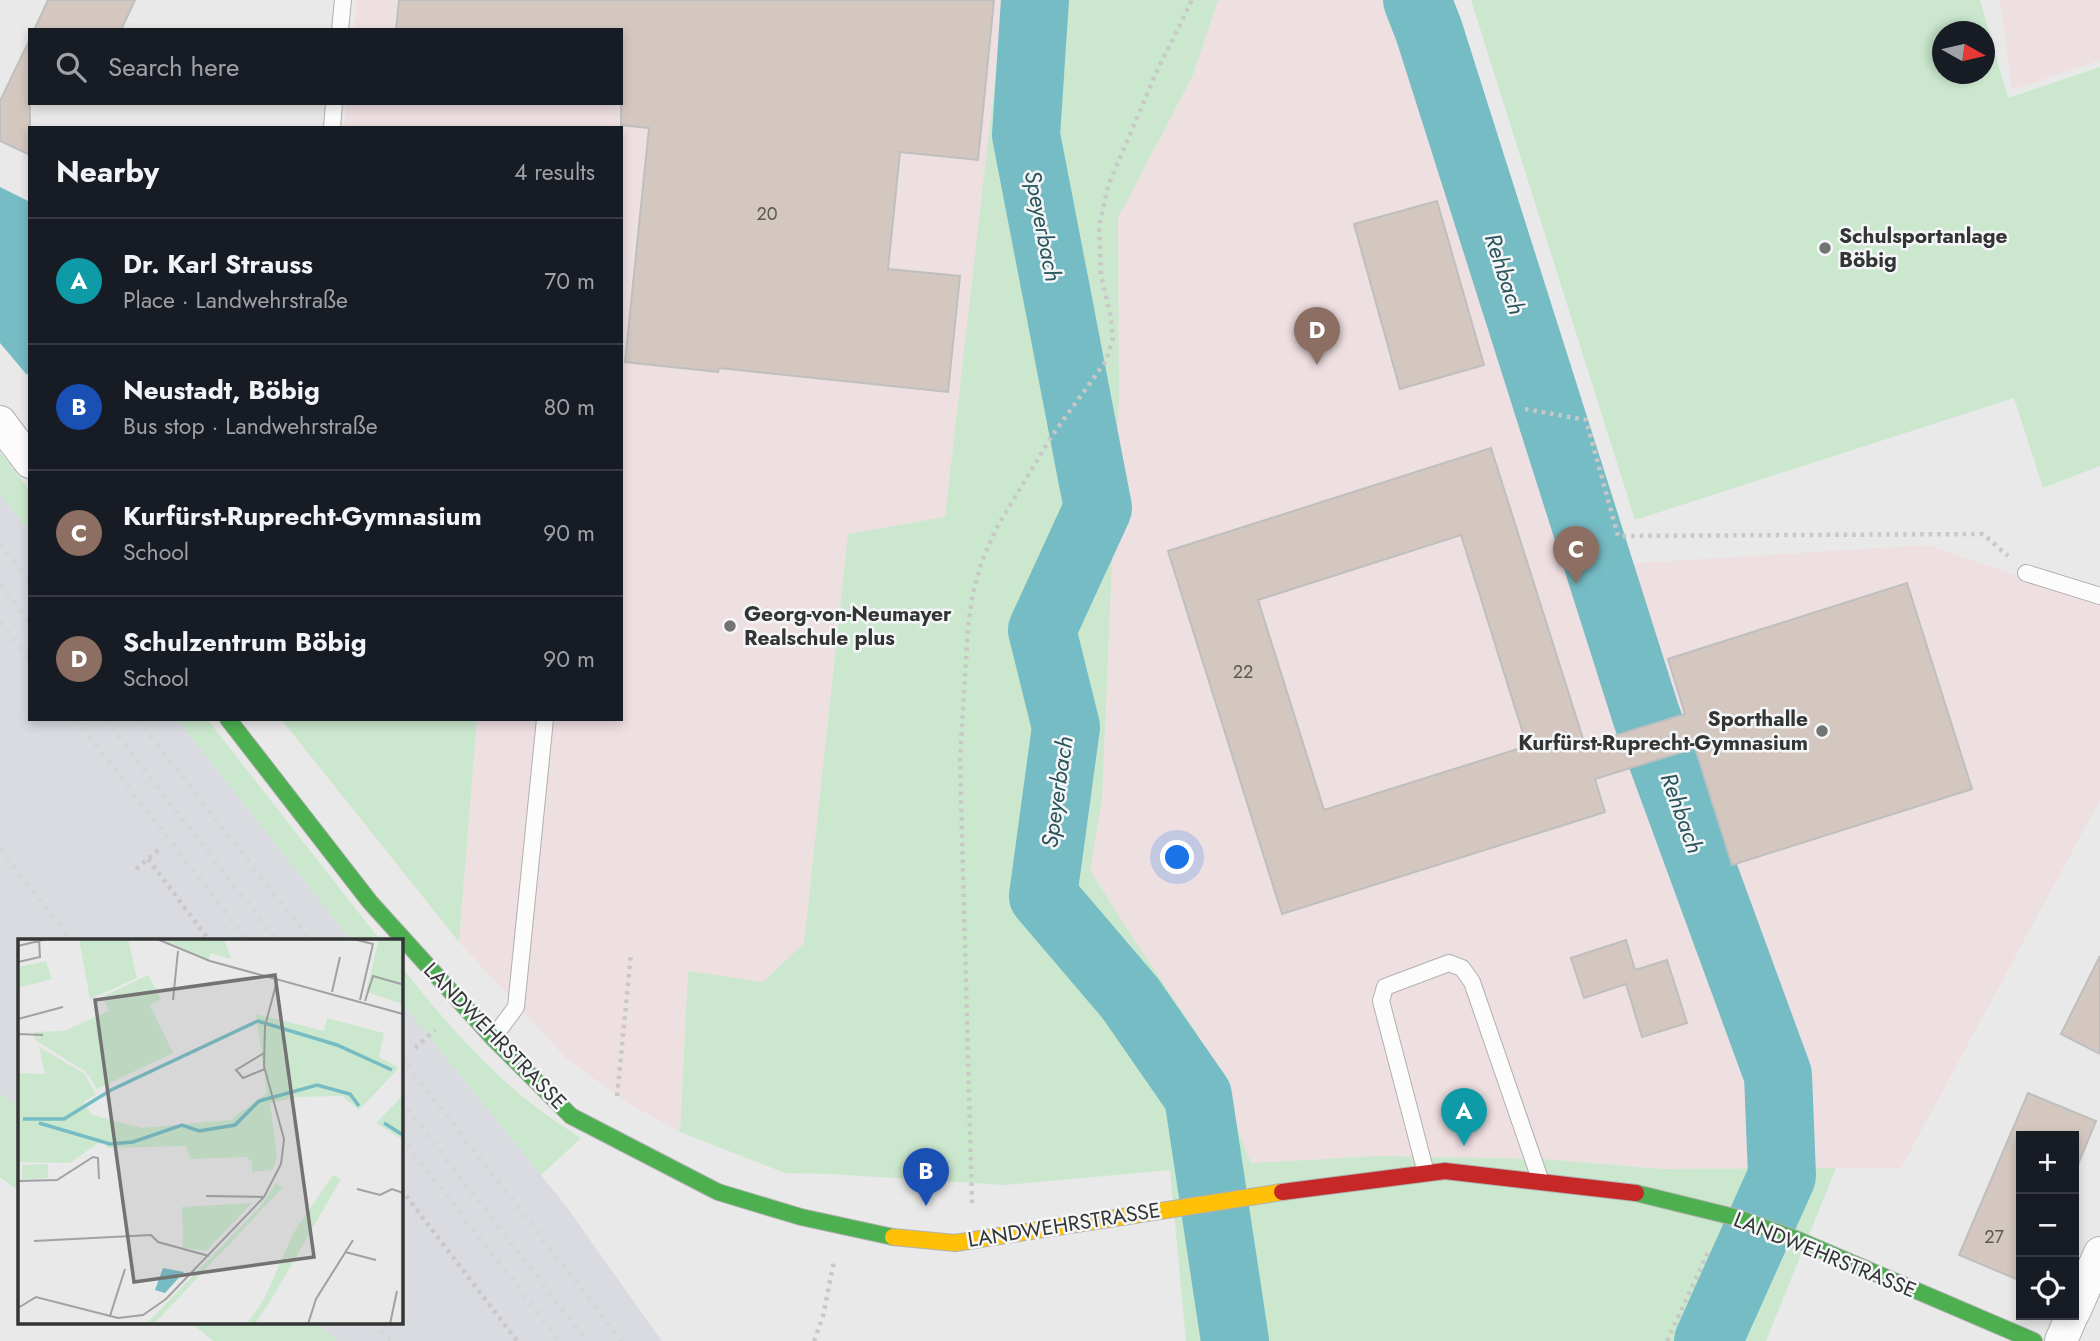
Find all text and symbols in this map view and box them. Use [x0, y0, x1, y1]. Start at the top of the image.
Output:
north arrow [1932, 21, 1995, 84]
search box [28, 28, 623, 105]
icon: search [52, 48, 90, 86]
text: Search here [108, 48, 240, 86]
text: Nearby [56, 150, 159, 193]
text: 4 results [514, 155, 595, 189]
water label: Speyerbach [1016, 168, 1070, 284]
house number: 20 [756, 201, 778, 227]
place label: Schulsportanlage Böbig [1839, 221, 2008, 275]
water label: Rehbach [1476, 229, 1534, 319]
marker: Schulsportanlage Böbig [1817, 240, 1833, 256]
text: Dr. Karl Strauss [123, 245, 313, 283]
text: A [71, 264, 87, 298]
text: 70 m [544, 264, 595, 298]
text: Place · Landwehrstraße [123, 283, 348, 317]
pin: D [1294, 307, 1340, 365]
text: Neustadt, Böbig [123, 371, 320, 409]
text: B [71, 390, 87, 424]
text: 80 m [544, 390, 595, 424]
text: Bus stop · Landwehrstraße [123, 409, 378, 443]
text: Kurfürst-Ruprecht-Gymnasium [123, 497, 482, 535]
text: C [71, 516, 87, 550]
text: 90 m [543, 516, 595, 550]
pin: C [1553, 526, 1599, 584]
text: School [123, 535, 189, 569]
place label: Georg-von-Neumayer Realschule plus [744, 599, 952, 653]
marker: Georg-von-Neumayer Realschule plus [722, 618, 738, 634]
text: Schulzentrum Böbig [123, 623, 367, 661]
text: D [71, 642, 87, 676]
text: 90 m [543, 642, 595, 676]
house number: 22 [1233, 659, 1253, 685]
text: School [123, 661, 189, 695]
place label: Sporthalle Kurfürst-Ruprecht-Gymnasium [1518, 704, 1808, 758]
marker: Sporthalle Kurfürst-Ruprecht-Gymnasium [1814, 723, 1830, 739]
water label: Speyerbach [1032, 734, 1082, 850]
water label: Rehbach [1652, 768, 1712, 858]
your location [1160, 840, 1194, 874]
inset map [18, 939, 402, 1324]
street label: LANDWEHRSTRASSE [417, 956, 573, 1116]
pin: A [1441, 1088, 1487, 1146]
map controls [2016, 1131, 2079, 1320]
button: + [2016, 1131, 2079, 1194]
pin: B [903, 1148, 949, 1206]
button: − [2016, 1194, 2079, 1257]
street label: LANDWEHRSTRASSE [966, 1195, 1162, 1255]
street label: LANDWEHRSTRASSE [1729, 1205, 1921, 1305]
house number: 27 [1984, 1224, 2004, 1250]
button: locate [2016, 1257, 2079, 1320]

